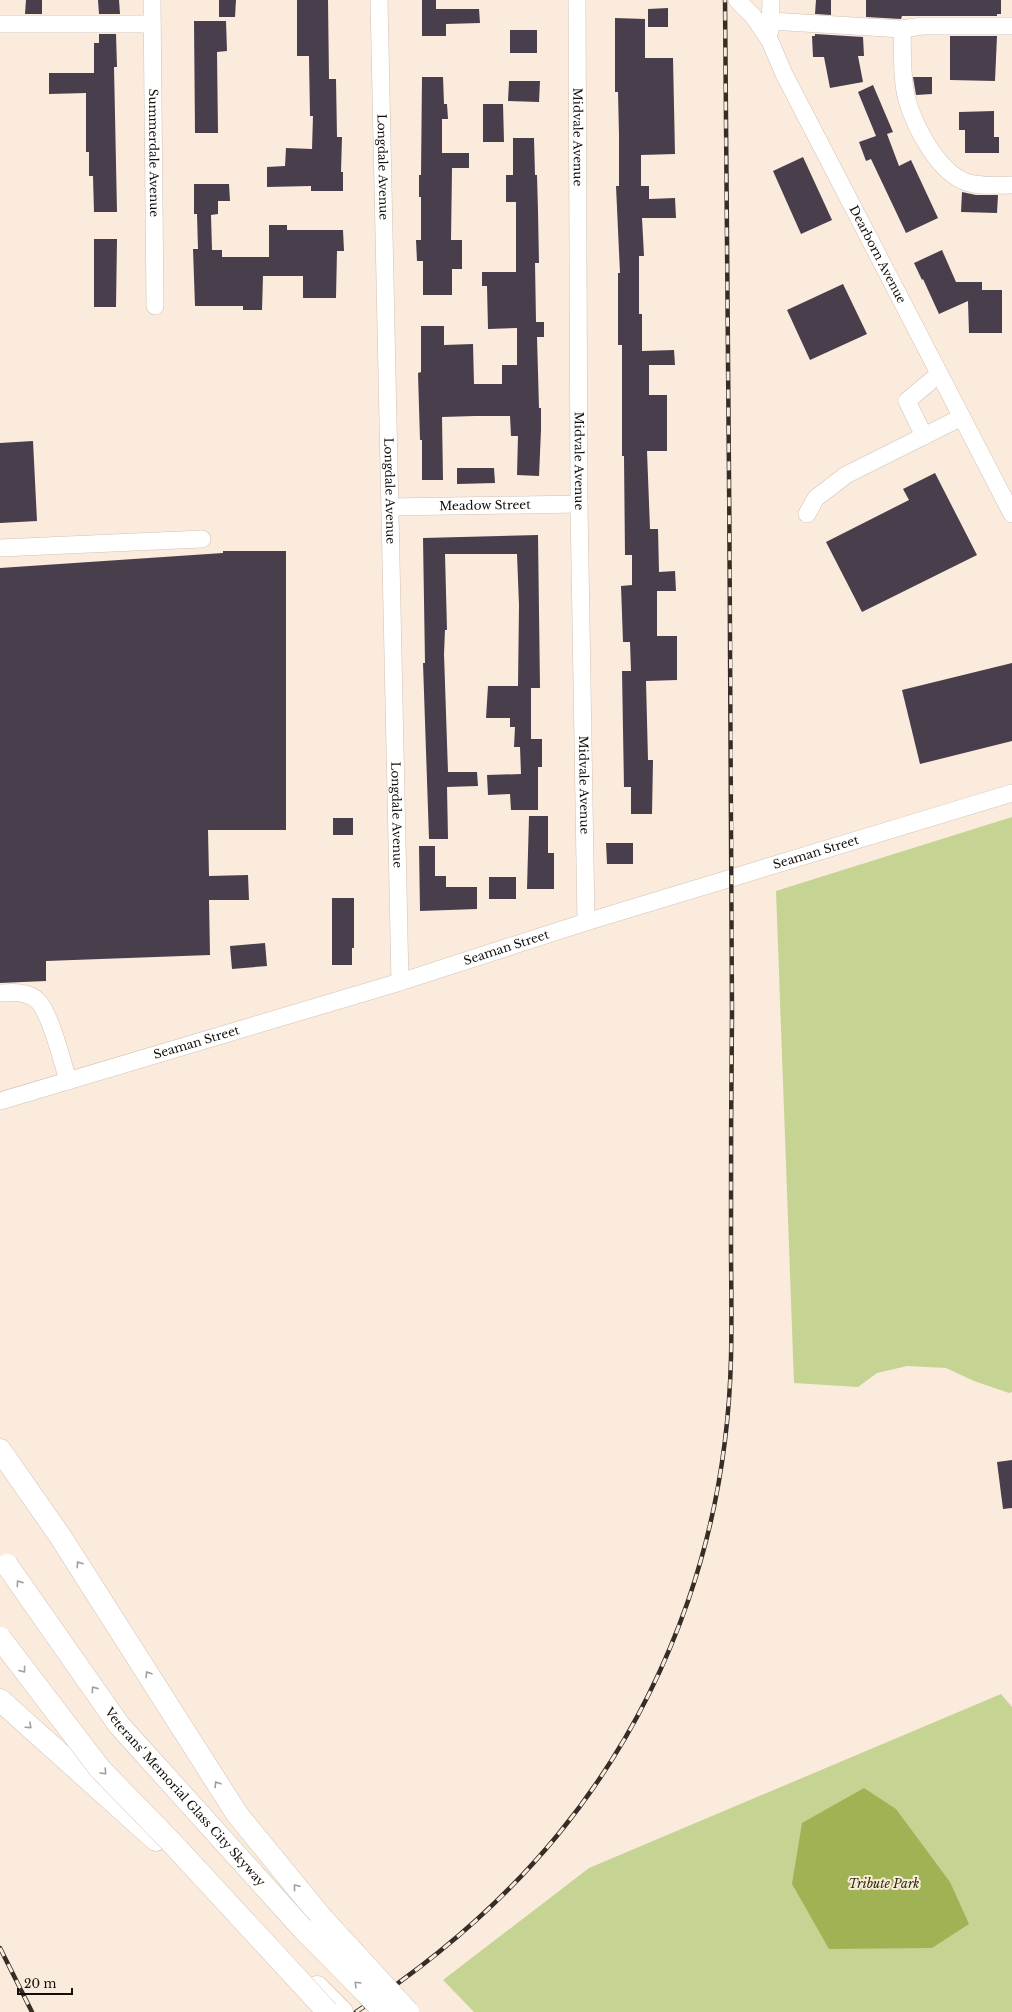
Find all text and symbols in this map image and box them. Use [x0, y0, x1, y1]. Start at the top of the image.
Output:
street label: Midvale Avenue [570, 88, 586, 186]
street label: Summerdale Avenue [146, 89, 162, 217]
street label: Longdale Avenue [374, 114, 392, 220]
street label: Dearborn Avenue [846, 203, 910, 306]
street label: Midvale Avenue [572, 412, 587, 511]
street label: Longdale Avenue [381, 438, 399, 544]
street label: Meadow Street [439, 497, 531, 513]
street label: Midvale Avenue [576, 736, 593, 834]
street label: Longdale Avenue [388, 761, 406, 868]
street label: Seaman Street [771, 832, 861, 872]
street label: Seaman Street [462, 926, 551, 968]
street label: Seaman Street [152, 1022, 241, 1062]
one-way arrow [76, 1561, 83, 1568]
one-way arrow [17, 1580, 24, 1587]
one-way arrow [18, 1665, 25, 1672]
one-way arrow [146, 1671, 153, 1678]
one-way arrow [91, 1686, 99, 1693]
street label: Veterans' Memorial Glass City Skyway [102, 1704, 269, 1889]
one-way arrow [24, 1722, 32, 1729]
one-way arrow [99, 1767, 106, 1775]
one-way arrow [215, 1781, 222, 1788]
park label: Tribute Park [848, 1876, 920, 1891]
one-way arrow [293, 1885, 300, 1892]
scale bar [18, 1970, 72, 1996]
text: 20 m [24, 1976, 56, 1991]
one-way arrow [354, 1981, 362, 1989]

